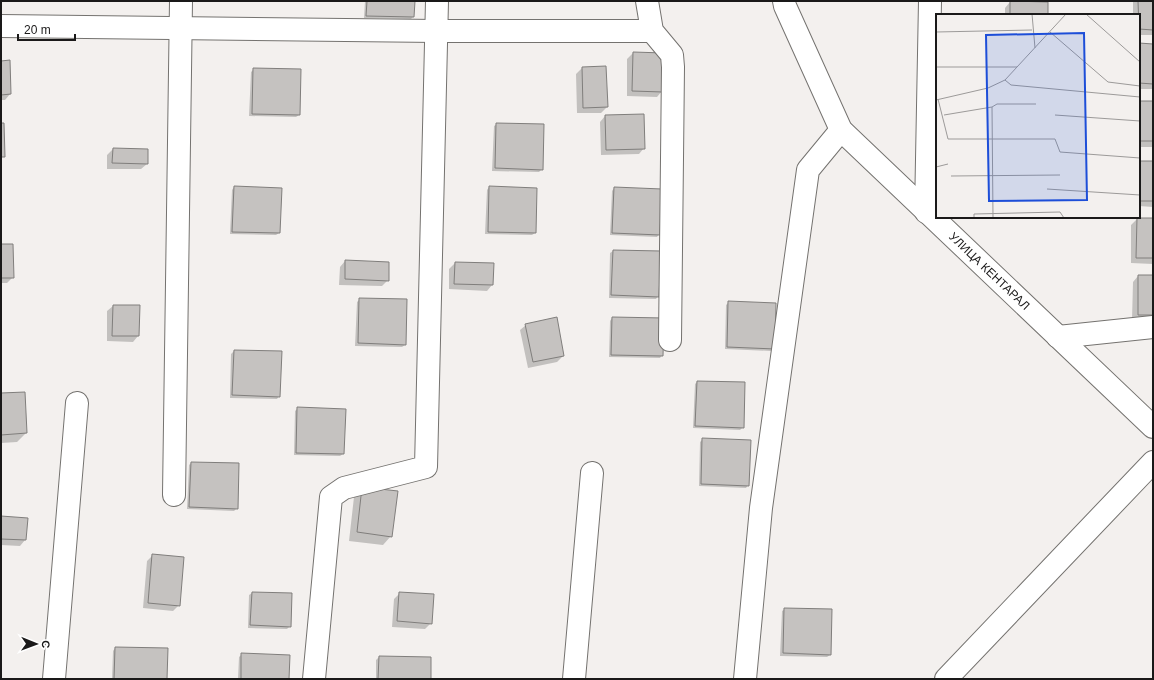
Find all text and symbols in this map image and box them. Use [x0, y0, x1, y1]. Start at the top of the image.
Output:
inset map [936, 14, 1140, 218]
scale bar [18, 16, 75, 42]
text: 20 m [24, 23, 51, 37]
street label: УЛИЦА КЕНТАРАЛ [946, 230, 1033, 313]
north arrow [16, 624, 56, 664]
text: С [40, 640, 52, 648]

